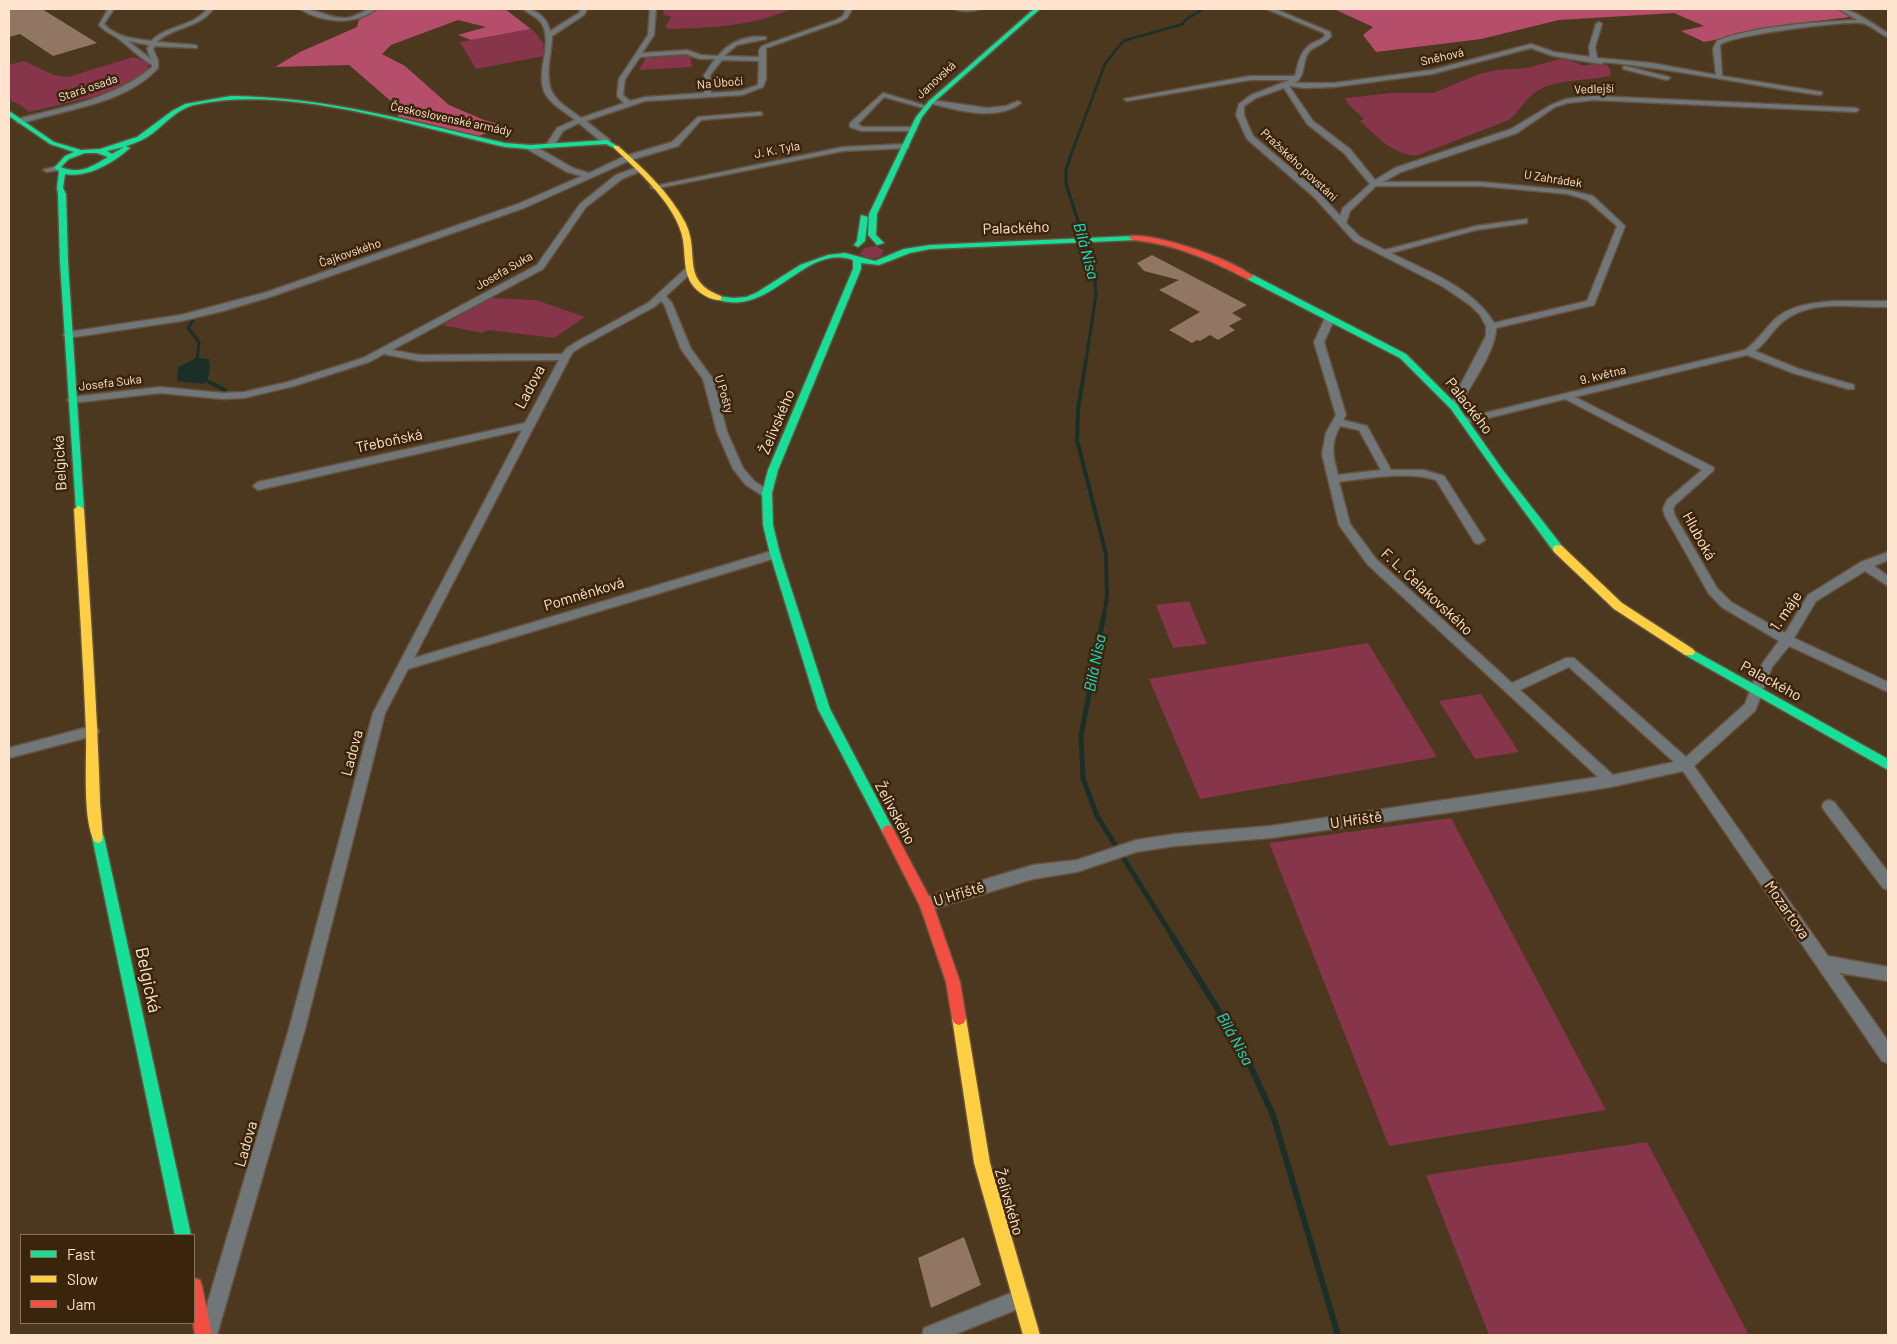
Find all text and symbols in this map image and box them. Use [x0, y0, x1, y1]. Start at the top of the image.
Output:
street label: Sněhová [1419, 45, 1465, 69]
street label: Janovská [913, 58, 959, 102]
street label: Stará osada [57, 71, 119, 105]
street label: Na Úbočí [696, 74, 744, 92]
street label: Vedlejší [1574, 81, 1614, 97]
street label: Československé armády [389, 99, 513, 139]
street label: Pražského povstání [1258, 126, 1340, 204]
street label: J. K. Tyla [753, 139, 801, 161]
street label: U Zahrádek [1523, 167, 1583, 191]
street label: Palackého [982, 218, 1050, 238]
water label: Bílá Nisa [1069, 221, 1103, 281]
street label: Čajkovského [317, 236, 383, 270]
street label: Josefa Suka [473, 249, 535, 293]
street label: Ladova [511, 362, 549, 412]
street label: 9. května [1579, 362, 1627, 388]
street label: Josefa Suka [78, 372, 142, 394]
street label: U Pošty [711, 373, 737, 415]
street label: Palackého [1441, 374, 1497, 438]
street label: Želivského [755, 387, 799, 457]
street label: Třeboňská [354, 425, 424, 457]
street label: Belgická [50, 435, 70, 491]
street label: Hluboká [1678, 509, 1720, 563]
street label: F. L. Čelakovského [1377, 545, 1477, 639]
street label: Pomněnková [542, 573, 626, 615]
street label: 1. máje [1766, 588, 1806, 634]
water label: Bílá Nisa [1080, 633, 1110, 693]
street label: Palackého [1737, 657, 1805, 705]
street label: Ladova [337, 728, 367, 778]
street label: Želivského [871, 778, 919, 848]
street label: U Hřiště [1329, 807, 1383, 833]
street label: U Hřiště [931, 878, 987, 910]
street label: Mozartova [1761, 878, 1813, 942]
street label: Belgická [131, 945, 165, 1015]
water label: Bílá Nisa [1213, 1009, 1257, 1069]
street label: Ladova [231, 1119, 261, 1169]
street label: Želivského [991, 1166, 1027, 1238]
legend [20, 1234, 195, 1324]
text: Fast [67, 1245, 95, 1263]
text: Slow [67, 1270, 98, 1288]
text: Jam [67, 1295, 96, 1313]

